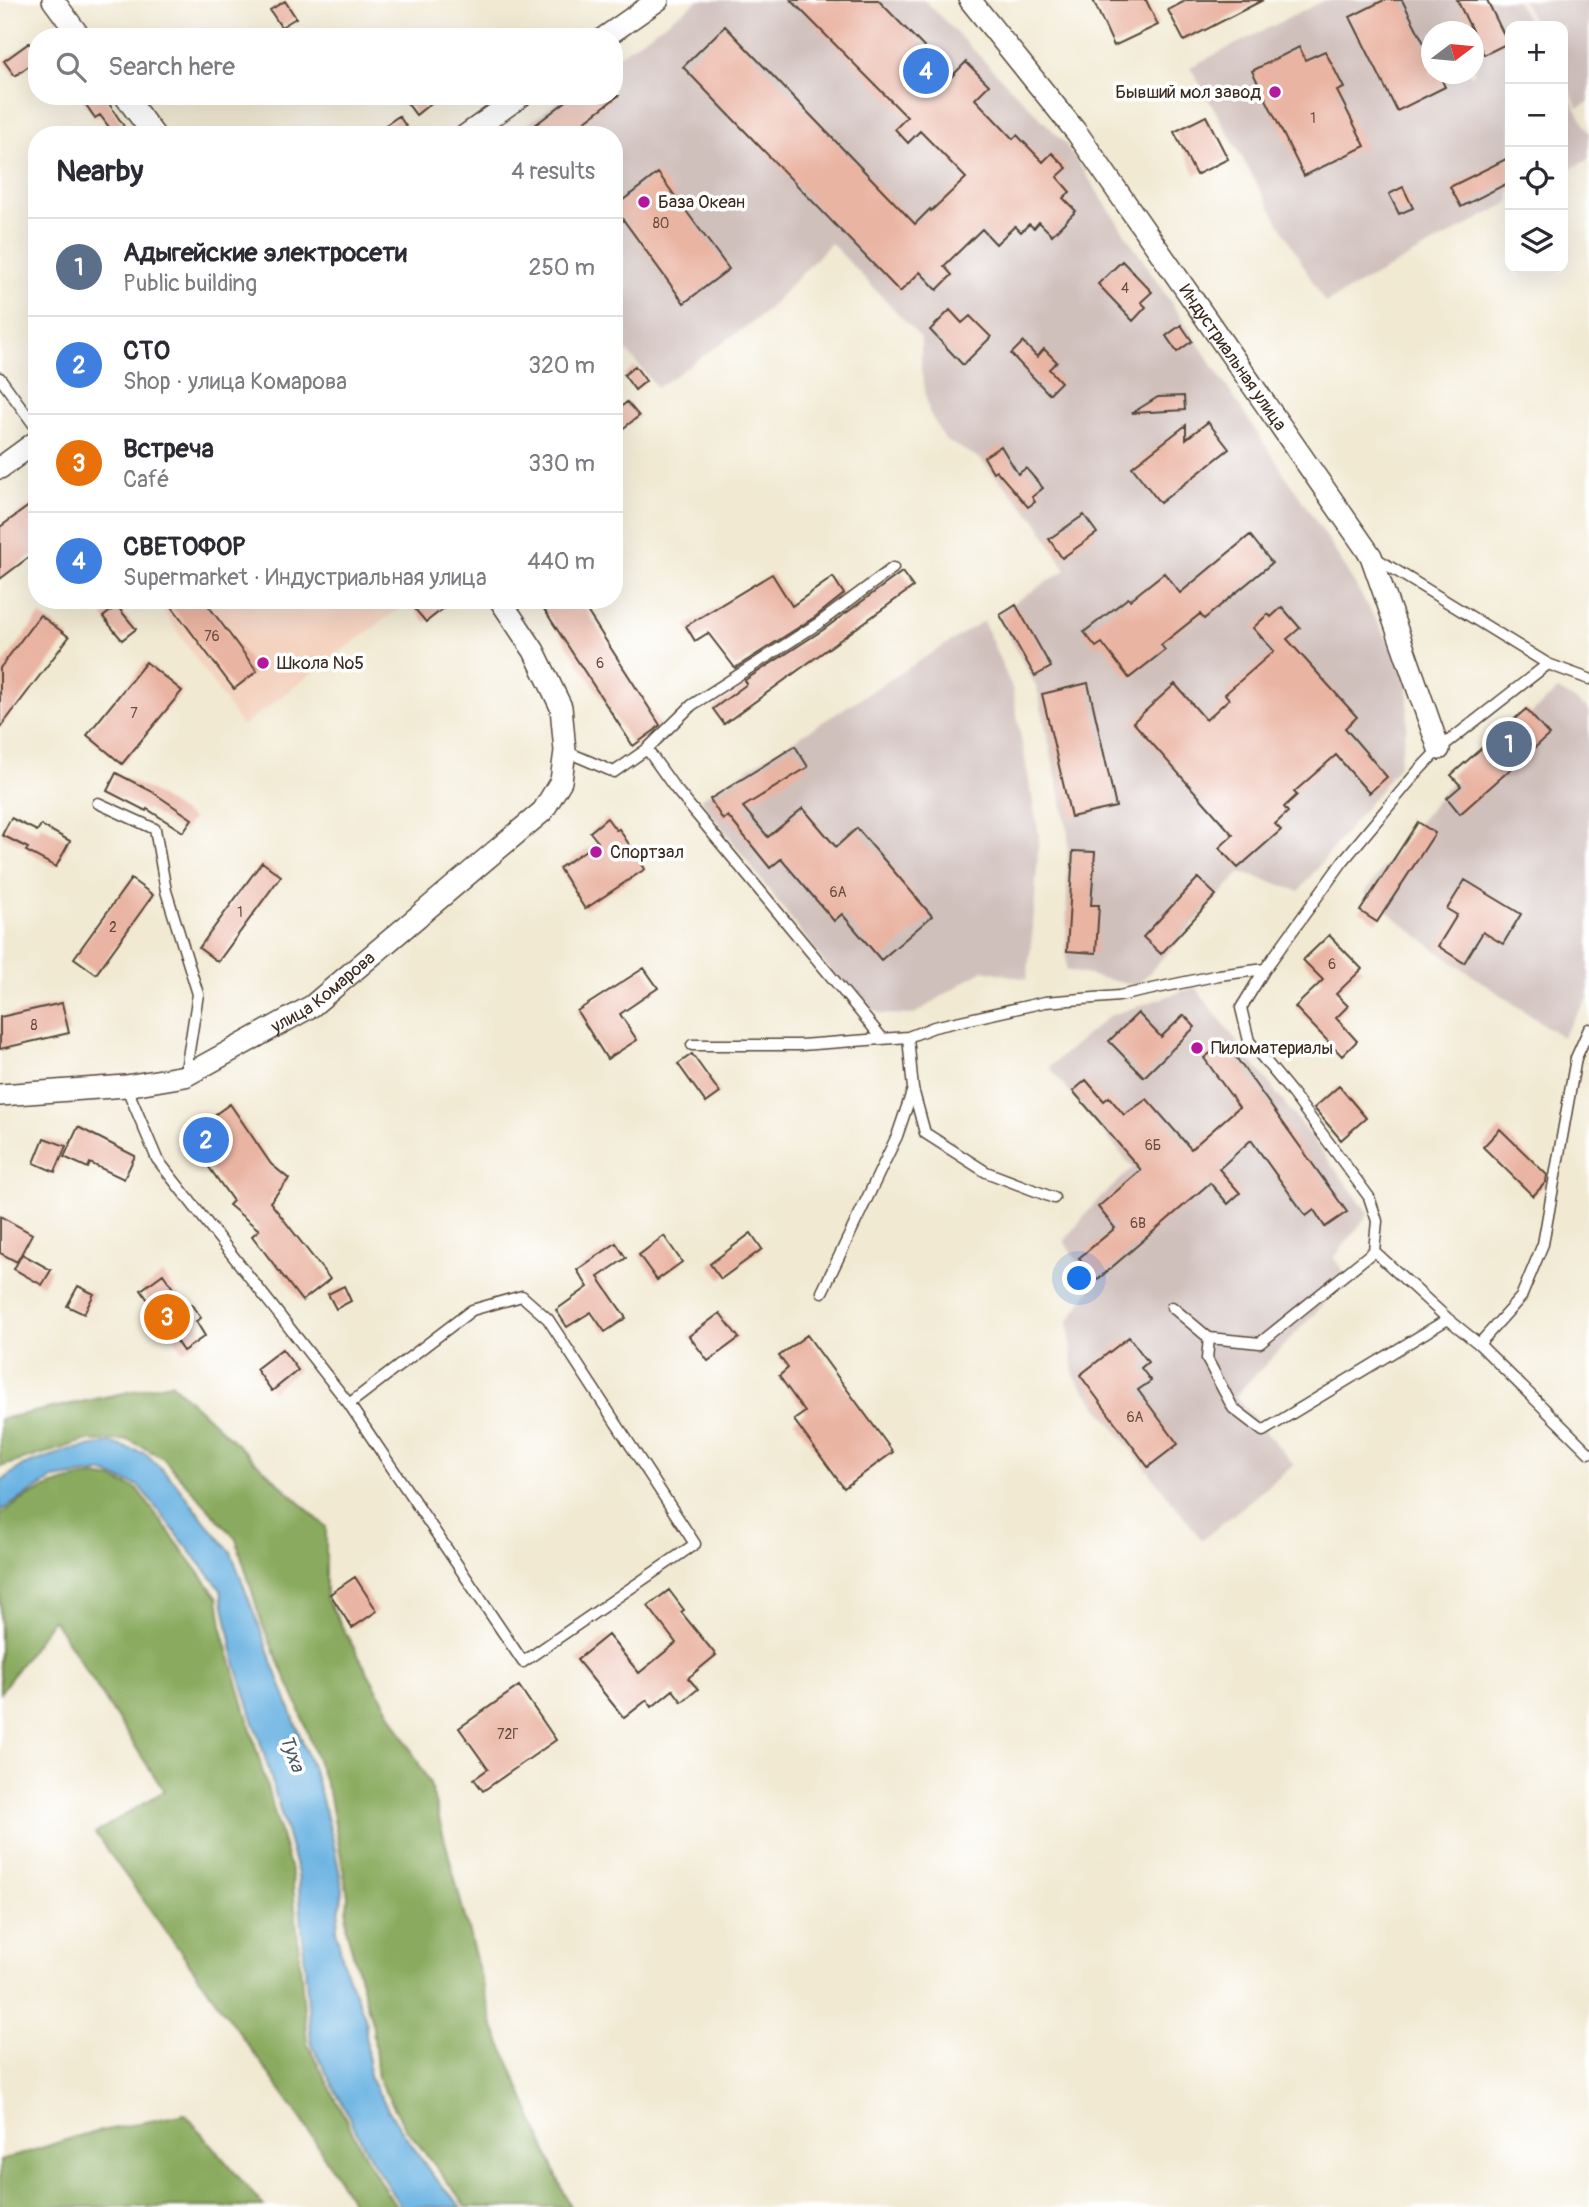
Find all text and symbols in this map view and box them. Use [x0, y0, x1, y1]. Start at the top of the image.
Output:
north arrow [1421, 21, 1484, 84]
map controls [1505, 21, 1568, 273]
button: + [1505, 21, 1568, 84]
search box [28, 28, 623, 105]
pin: 4 [903, 45, 949, 97]
icon: search [52, 48, 90, 86]
text: Search here [108, 51, 235, 83]
place label: Бывший мол завод [1115, 81, 1261, 104]
marker: Бывший мол завод [1267, 84, 1283, 100]
button: − [1505, 84, 1568, 147]
house number: 1 [1310, 110, 1316, 127]
button: locate [1505, 147, 1568, 210]
text: Nearby [56, 153, 143, 190]
text: 4 results [511, 157, 595, 186]
place label: База Океан [658, 191, 745, 214]
marker: База Океан [636, 194, 652, 210]
button: layers [1505, 210, 1568, 273]
house number: 80 [653, 215, 669, 232]
text: Адыгейские электросети [123, 237, 407, 269]
text: 1 [75, 253, 84, 282]
text: 250 m [529, 253, 595, 282]
text: Public building [123, 269, 257, 298]
house number: 4 [1121, 280, 1129, 297]
street label: Индустриальная улица [1174, 280, 1291, 435]
text: СТО [123, 335, 170, 367]
text: 2 [73, 351, 85, 380]
text: 320 m [528, 351, 595, 380]
text: Shop · улица Комарова [123, 367, 347, 396]
text: Встреча [123, 433, 214, 465]
text: 3 [73, 449, 85, 478]
text: 330 m [528, 449, 595, 478]
text: Café [123, 465, 169, 494]
text: СВЕТОФОР [123, 531, 245, 563]
text: 4 [72, 547, 86, 576]
text: 440 m [527, 547, 595, 576]
text: Supermarket · Индустриальная улица [123, 563, 487, 592]
house number: 76 [204, 628, 220, 645]
place label: Школа №5 [277, 652, 364, 675]
marker: Школа №5 [255, 655, 271, 671]
house number: 6 [596, 655, 604, 672]
house number: 7 [130, 705, 138, 722]
pin: 1 [1486, 718, 1532, 770]
place label: Спортзал [610, 841, 684, 864]
marker: Спортзал [588, 844, 604, 860]
house number: 6А [829, 884, 847, 901]
house number: 1 [237, 904, 243, 921]
house number: 2 [109, 919, 117, 936]
street label: улица Комарова [266, 947, 380, 1039]
house number: 6 [1328, 956, 1336, 973]
house number: 8 [30, 1017, 38, 1034]
place label: Пиломатериалы [1211, 1037, 1333, 1060]
marker: Пиломатериалы [1189, 1040, 1205, 1056]
pin: 2 [183, 1114, 229, 1166]
house number: 6Б [1145, 1137, 1161, 1154]
house number: 6В [1130, 1215, 1146, 1232]
your location [1062, 1261, 1096, 1295]
pin: 3 [144, 1291, 190, 1343]
house number: 6А [1126, 1409, 1144, 1426]
house number: 72Г [497, 1726, 519, 1743]
water label: Туха [274, 1732, 310, 1776]

